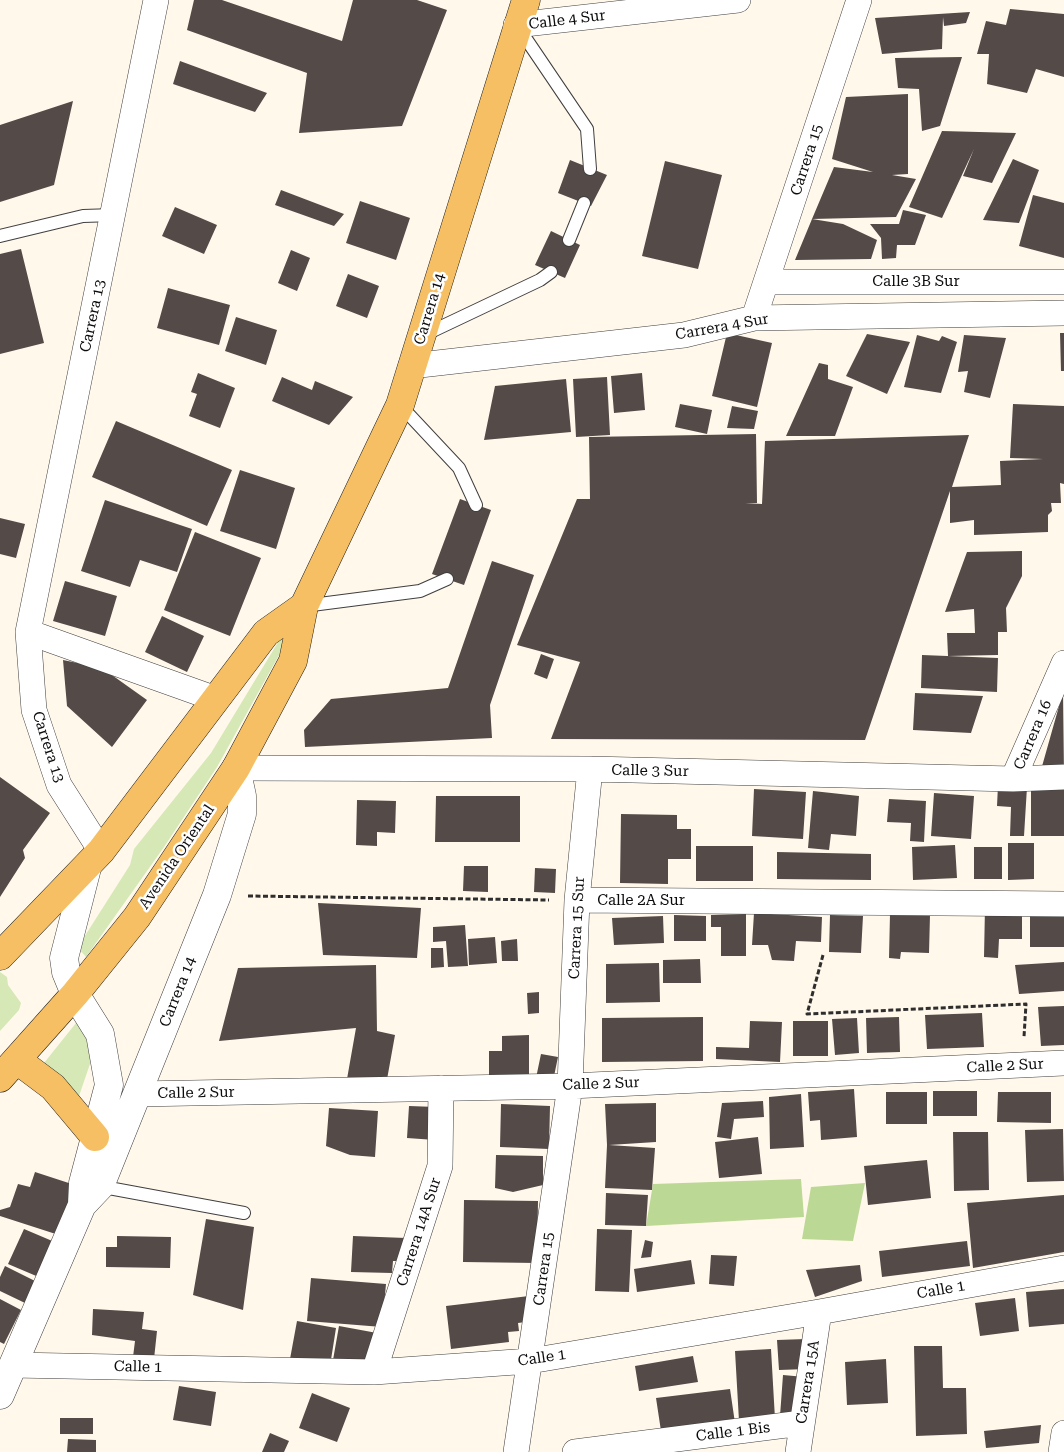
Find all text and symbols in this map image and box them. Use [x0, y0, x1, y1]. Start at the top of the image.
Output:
street label: Calle 4 Sur [528, 6, 606, 34]
street label: Carrera 15 [787, 122, 827, 198]
street label: Carrera 14 [411, 271, 449, 347]
street label: Calle 3B Sur [872, 273, 960, 291]
street label: Carrera 13 [76, 278, 110, 354]
street label: Carrera 4 Sur [674, 310, 770, 344]
street label: Carrera 16 [1010, 697, 1056, 773]
street label: Carrera 13 [28, 709, 68, 785]
street label: Calle 3 Sur [611, 761, 689, 781]
street label: Avenida Oriental [136, 802, 218, 912]
street label: Carrera 15 Sur [565, 876, 589, 980]
street label: Calle 2A Sur [597, 892, 685, 910]
street label: Carrera 14 [156, 954, 200, 1030]
street label: Calle 2 Sur [966, 1055, 1044, 1077]
street label: Calle 2 Sur [562, 1074, 640, 1094]
street label: Calle 2 Sur [157, 1083, 235, 1103]
street label: Carrera 14A Sur [393, 1175, 445, 1289]
street label: Carrera 15 [530, 1231, 558, 1307]
street label: Calle 1 [916, 1277, 966, 1303]
street label: Carrera 15A [792, 1339, 824, 1425]
street label: Calle 1 [517, 1346, 567, 1370]
street label: Calle 1 [114, 1358, 162, 1376]
street label: Calle 1 Bis [695, 1419, 771, 1445]

